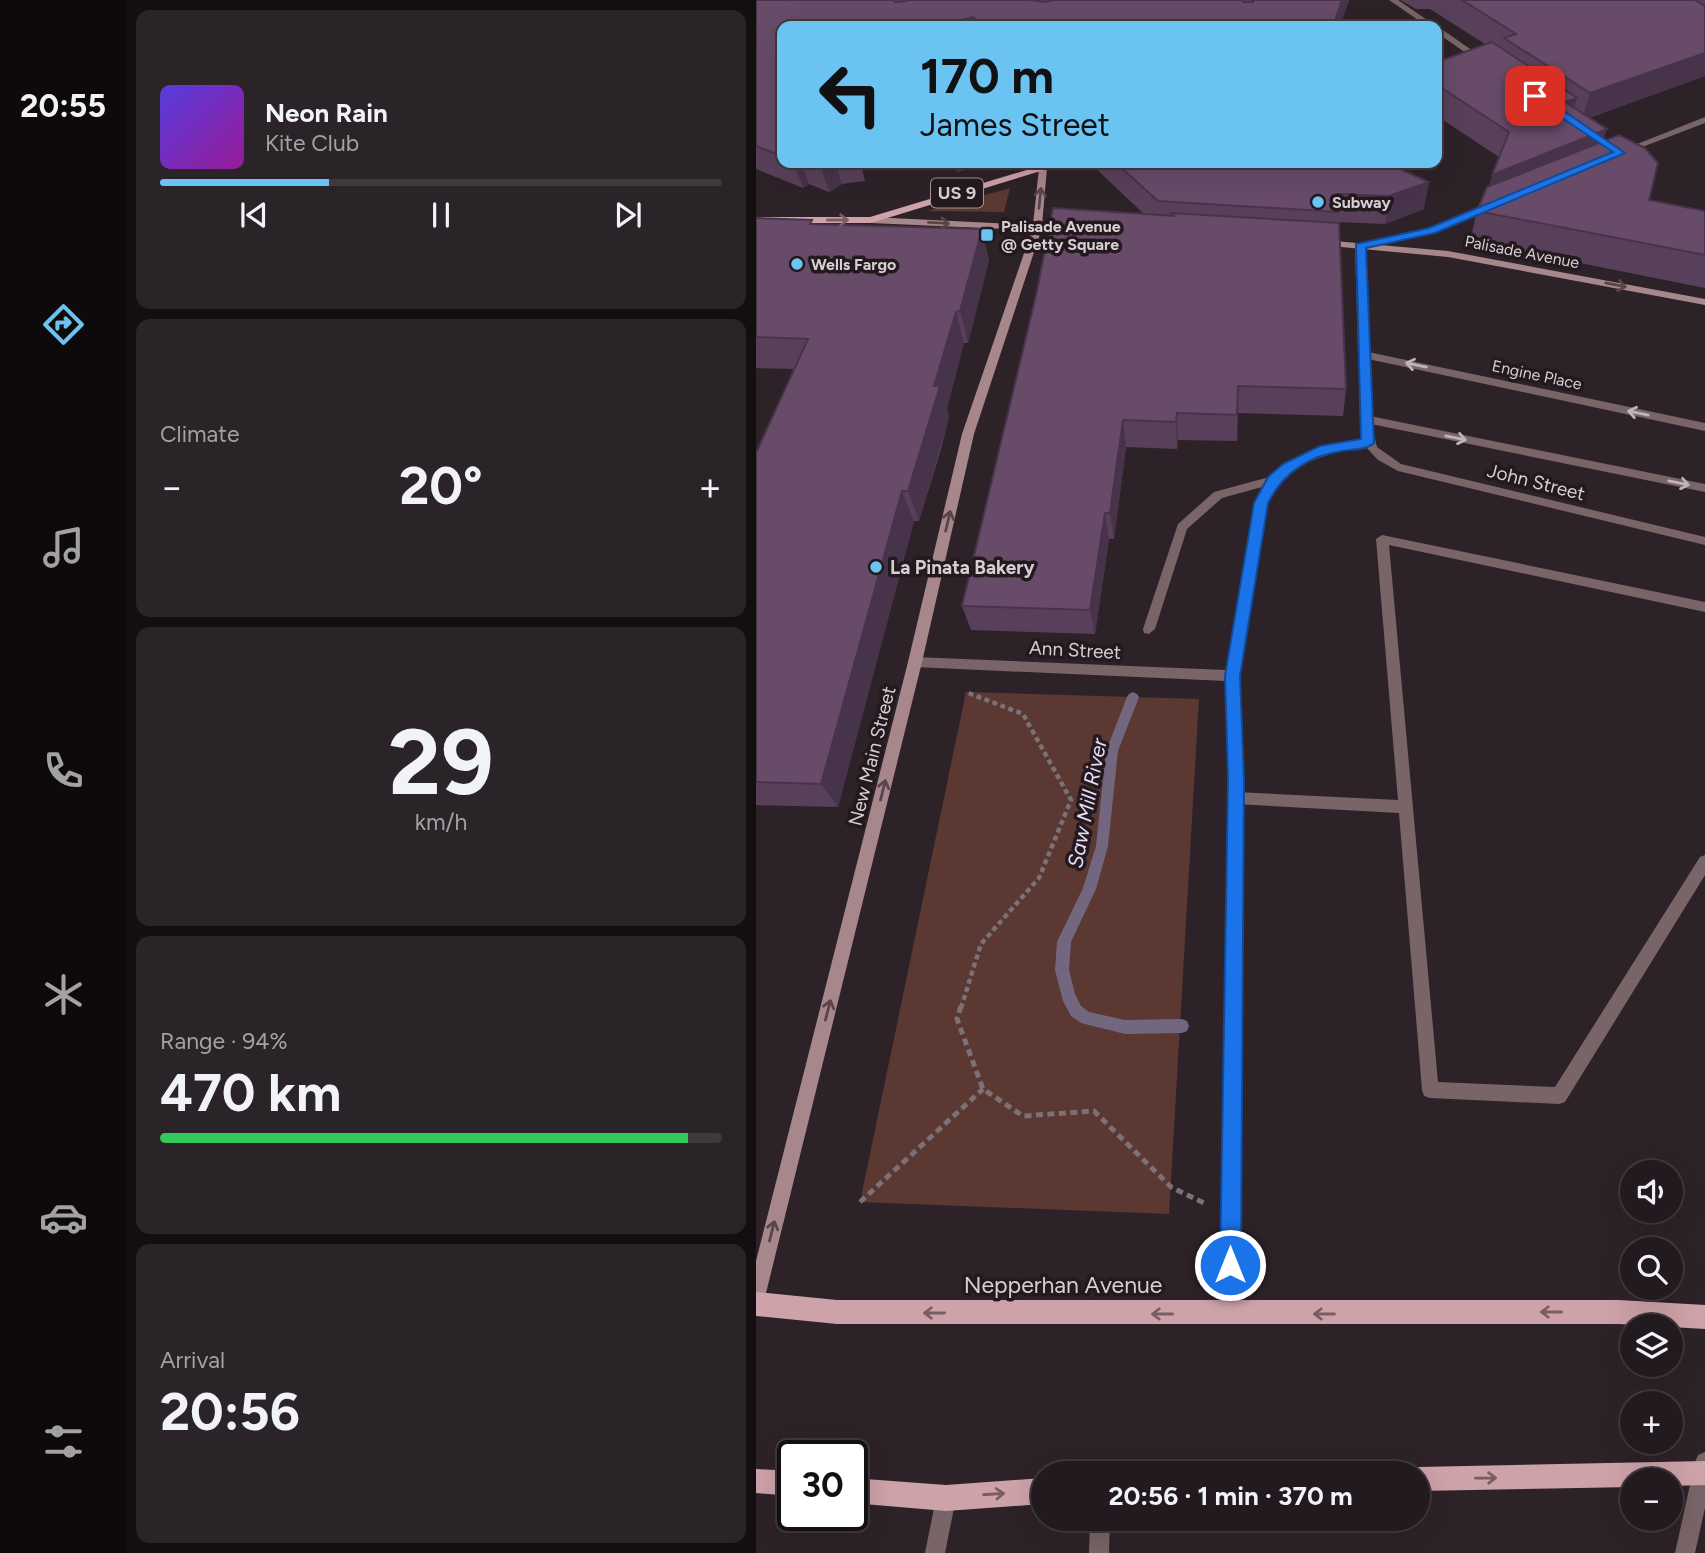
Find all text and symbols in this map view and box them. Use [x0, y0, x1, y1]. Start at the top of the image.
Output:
text: 170 m [920, 46, 1054, 105]
icon: left [805, 49, 896, 140]
pin [1505, 66, 1565, 126]
icon: arrive [1516, 77, 1554, 115]
text: 20:55 [20, 87, 106, 125]
text: Neon Rain [265, 97, 388, 129]
text: James Street [920, 106, 1110, 144]
text: Kite Club [265, 129, 359, 157]
road number: US 9 [931, 178, 983, 208]
one-way arrow [1034, 188, 1047, 210]
place label: Subway [1332, 193, 1391, 212]
marker: Subway [1310, 194, 1326, 210]
icon: previous [235, 196, 273, 234]
icon: pause [422, 196, 460, 234]
icon: next [609, 196, 647, 234]
one-way arrow [826, 213, 849, 227]
one-way arrow [927, 217, 950, 230]
place label: Palisade Avenue @ Getty Square [1001, 217, 1121, 254]
marker: Palisade Avenue @ Getty Square [979, 227, 995, 243]
street label: Palisade Avenue [1463, 232, 1581, 272]
place label: Wells Fargo [811, 255, 896, 274]
marker: Wells Fargo [789, 256, 805, 272]
one-way arrow [1604, 279, 1626, 292]
icon: directions [39, 300, 88, 349]
street label: Engine Place [1490, 356, 1584, 394]
one-way arrow [1405, 357, 1428, 371]
one-way arrow [1627, 405, 1650, 419]
text: Climate [160, 420, 239, 448]
one-way arrow [1444, 431, 1467, 445]
text: 20° [399, 455, 483, 517]
street label: John Street [1485, 459, 1587, 505]
text: − [160, 464, 184, 510]
text: + [698, 464, 722, 510]
one-way arrow [1667, 476, 1690, 490]
one-way arrow [942, 510, 955, 533]
icon: music [39, 523, 88, 572]
place label: La Pinata Bakery [890, 556, 1035, 579]
marker: La Pinata Bakery [868, 559, 884, 575]
street label: Ann Street [1028, 636, 1122, 664]
street label: New Main Street [844, 684, 900, 828]
text: 29 [388, 708, 494, 817]
water label: Saw Mill River [1062, 735, 1112, 870]
icon: phone [39, 746, 88, 795]
one-way arrow [877, 779, 890, 802]
text: km/h [415, 808, 467, 836]
icon: climate [39, 970, 88, 1019]
one-way arrow [822, 1000, 835, 1022]
text: Range · 94% [160, 1027, 288, 1055]
text: 470 km [160, 1062, 341, 1124]
map controls [1620, 1160, 1683, 1531]
button: sound [1620, 1160, 1683, 1223]
icon: car [39, 1193, 88, 1242]
one-way arrow [766, 1220, 780, 1243]
position arrow [1193, 1228, 1267, 1302]
button: search [1620, 1237, 1683, 1300]
street label: Nepperhan Avenue [964, 1271, 1162, 1299]
one-way arrow [1540, 1305, 1563, 1319]
one-way arrow [923, 1306, 946, 1320]
one-way arrow [1151, 1307, 1174, 1321]
one-way arrow [1312, 1307, 1335, 1321]
button: layers [1620, 1314, 1683, 1377]
text: Arrival [160, 1346, 225, 1374]
text: 20:56 [160, 1381, 300, 1443]
button: + [1620, 1391, 1683, 1454]
icon: filters [39, 1417, 88, 1466]
speed limit sign: 30 [777, 1440, 868, 1531]
button: − [1620, 1468, 1683, 1531]
one-way arrow [1474, 1471, 1497, 1484]
text: 20:56 · 1 min · 370 m [1108, 1480, 1353, 1512]
one-way arrow [982, 1487, 1004, 1500]

